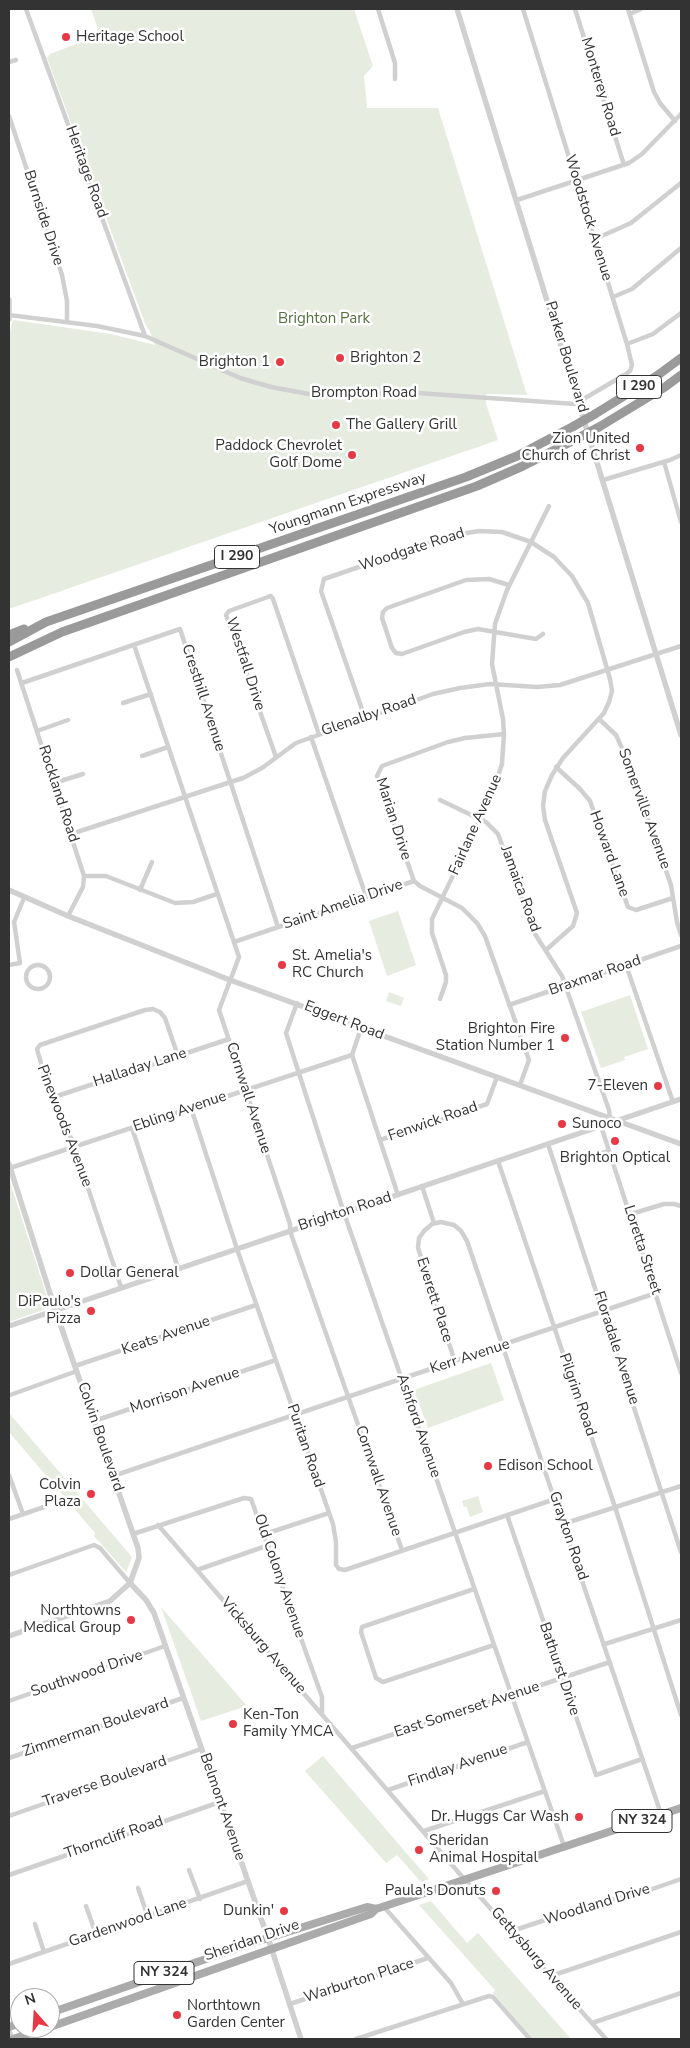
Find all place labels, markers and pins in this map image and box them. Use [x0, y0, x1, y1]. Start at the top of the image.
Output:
place label: Heritage School [76, 28, 184, 46]
marker: Heritage School [60, 31, 72, 43]
place label: Brighton 2 [350, 349, 421, 367]
marker: Brighton 2 [334, 352, 346, 364]
place label: Brighton 1 [199, 353, 270, 371]
marker: Brighton 1 [274, 356, 286, 368]
place label: The Gallery Grill [346, 416, 457, 434]
marker: The Gallery Grill [330, 419, 342, 431]
place label: Zion United Church of Christ [521, 430, 630, 465]
place label: Paddock Chevrolet Golf Dome [215, 437, 342, 472]
marker: Zion United Church of Christ [634, 442, 646, 454]
marker: Paddock Chevrolet Golf Dome [346, 449, 358, 461]
place label: St. Amelia's RC Church [292, 947, 372, 982]
marker: St. Amelia's RC Church [276, 959, 288, 971]
place label: Brighton Fire Station Number 1 [436, 1020, 555, 1055]
marker: Brighton Fire Station Number 1 [559, 1032, 571, 1044]
place label: 7-Eleven [588, 1077, 648, 1095]
marker: 7-Eleven [652, 1080, 664, 1092]
place label: Sunoco [572, 1115, 622, 1133]
marker: Sunoco [556, 1118, 568, 1130]
marker: Brighton Optical [609, 1135, 621, 1147]
place label: Brighton Optical [560, 1149, 670, 1167]
place label: Dollar General [80, 1264, 179, 1282]
marker: Dollar General [64, 1267, 76, 1279]
place label: DiPaulo's Pizza [18, 1293, 81, 1328]
marker: DiPaulo's Pizza [85, 1305, 97, 1317]
place label: Edison School [498, 1457, 593, 1475]
marker: Edison School [482, 1460, 494, 1472]
place label: Colvin Plaza [39, 1476, 81, 1511]
marker: Colvin Plaza [85, 1488, 97, 1500]
place label: Northtowns Medical Group [23, 1602, 121, 1637]
marker: Northtowns Medical Group [125, 1614, 137, 1626]
place label: Ken-Ton Family YMCA [243, 1706, 334, 1741]
marker: Ken-Ton Family YMCA [227, 1718, 239, 1730]
place label: Dr. Huggs Car Wash [431, 1808, 569, 1826]
marker: Dr. Huggs Car Wash [573, 1811, 585, 1823]
place label: Sheridan Animal Hospital [429, 1832, 538, 1867]
marker: Sheridan Animal Hospital [413, 1844, 425, 1856]
place label: Paula's Donuts [385, 1882, 486, 1900]
marker: Paula's Donuts [490, 1885, 502, 1897]
place label: Dunkin' [223, 1902, 274, 1920]
marker: Dunkin' [278, 1905, 290, 1917]
place label: Northtown Garden Center [187, 1997, 285, 2032]
marker: Northtown Garden Center [171, 2009, 183, 2021]

